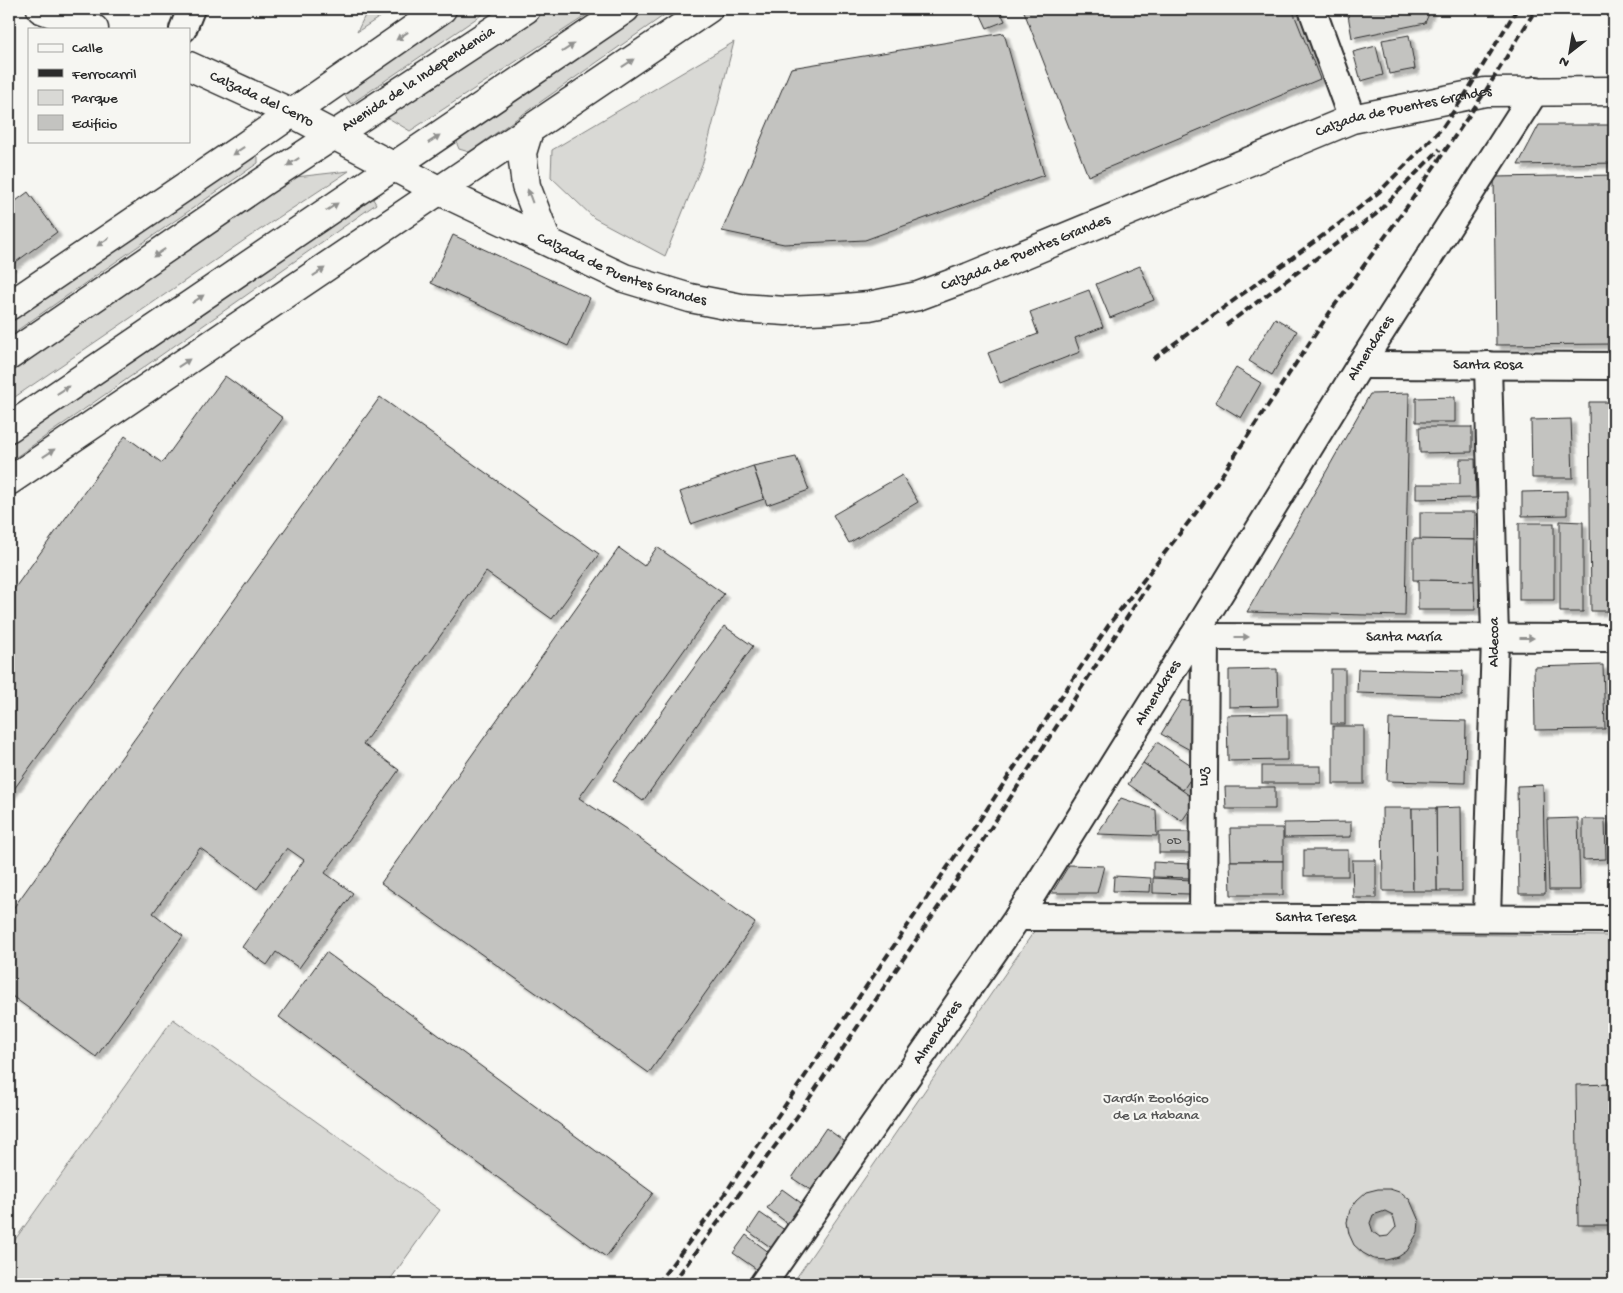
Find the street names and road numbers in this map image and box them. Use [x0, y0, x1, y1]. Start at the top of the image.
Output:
street label: Avenida de la Independencia [338, 22, 499, 136]
street label: Calzada del Cerro [207, 68, 317, 132]
street label: Calzada de Puentes Grandes [1313, 83, 1492, 142]
street label: Calzada de Puentes Grandes [938, 211, 1113, 296]
street label: Calzada de Puentes Grandes [534, 229, 708, 310]
street label: Almendares [1343, 312, 1398, 384]
street label: Santa Rosa [1453, 356, 1524, 375]
street label: Aldecoa [1485, 616, 1504, 667]
street label: Santa María [1366, 628, 1443, 647]
street label: Almendares [1131, 657, 1185, 729]
street label: Luz [1195, 767, 1213, 787]
street label: Santa Teresa [1276, 909, 1357, 927]
street label: Almendares [909, 997, 966, 1068]

